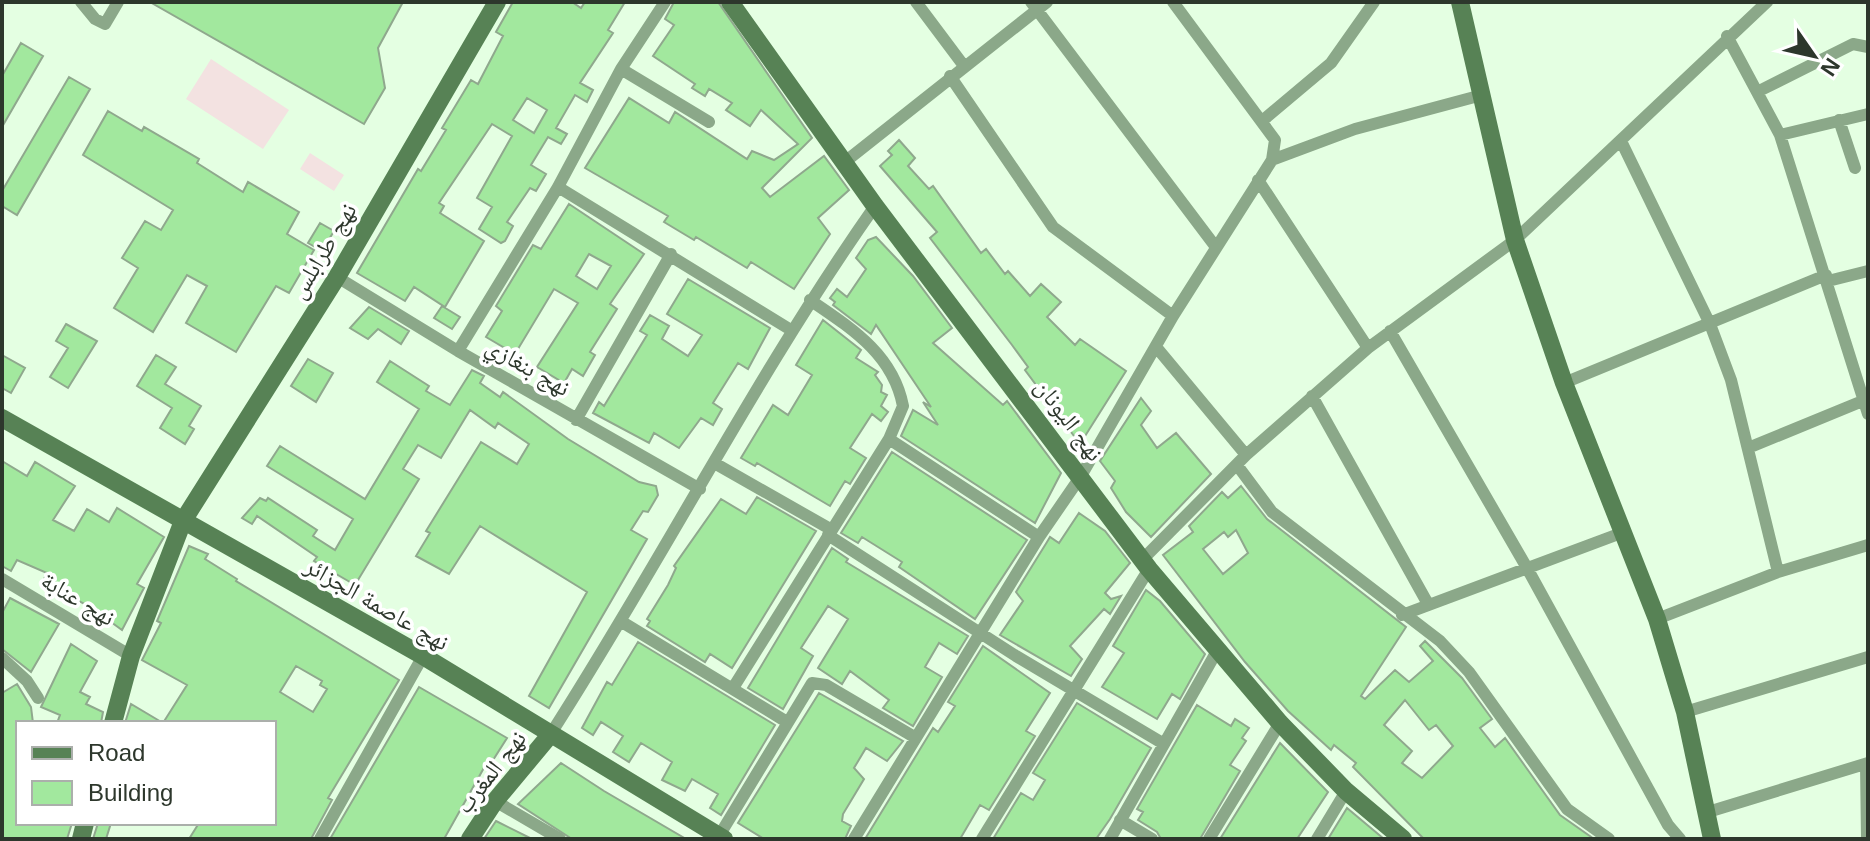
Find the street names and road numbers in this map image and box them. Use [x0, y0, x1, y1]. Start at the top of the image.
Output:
street label: نهج طرابلس [284, 198, 363, 304]
street label: نهج بنغازي [479, 332, 575, 407]
street label: نهج اليونان [1028, 373, 1109, 467]
street label: نهج عاصمة الجزائر [299, 551, 454, 657]
street label: نهج عنابة [36, 566, 120, 633]
street label: نهج المغرب [450, 725, 533, 820]

